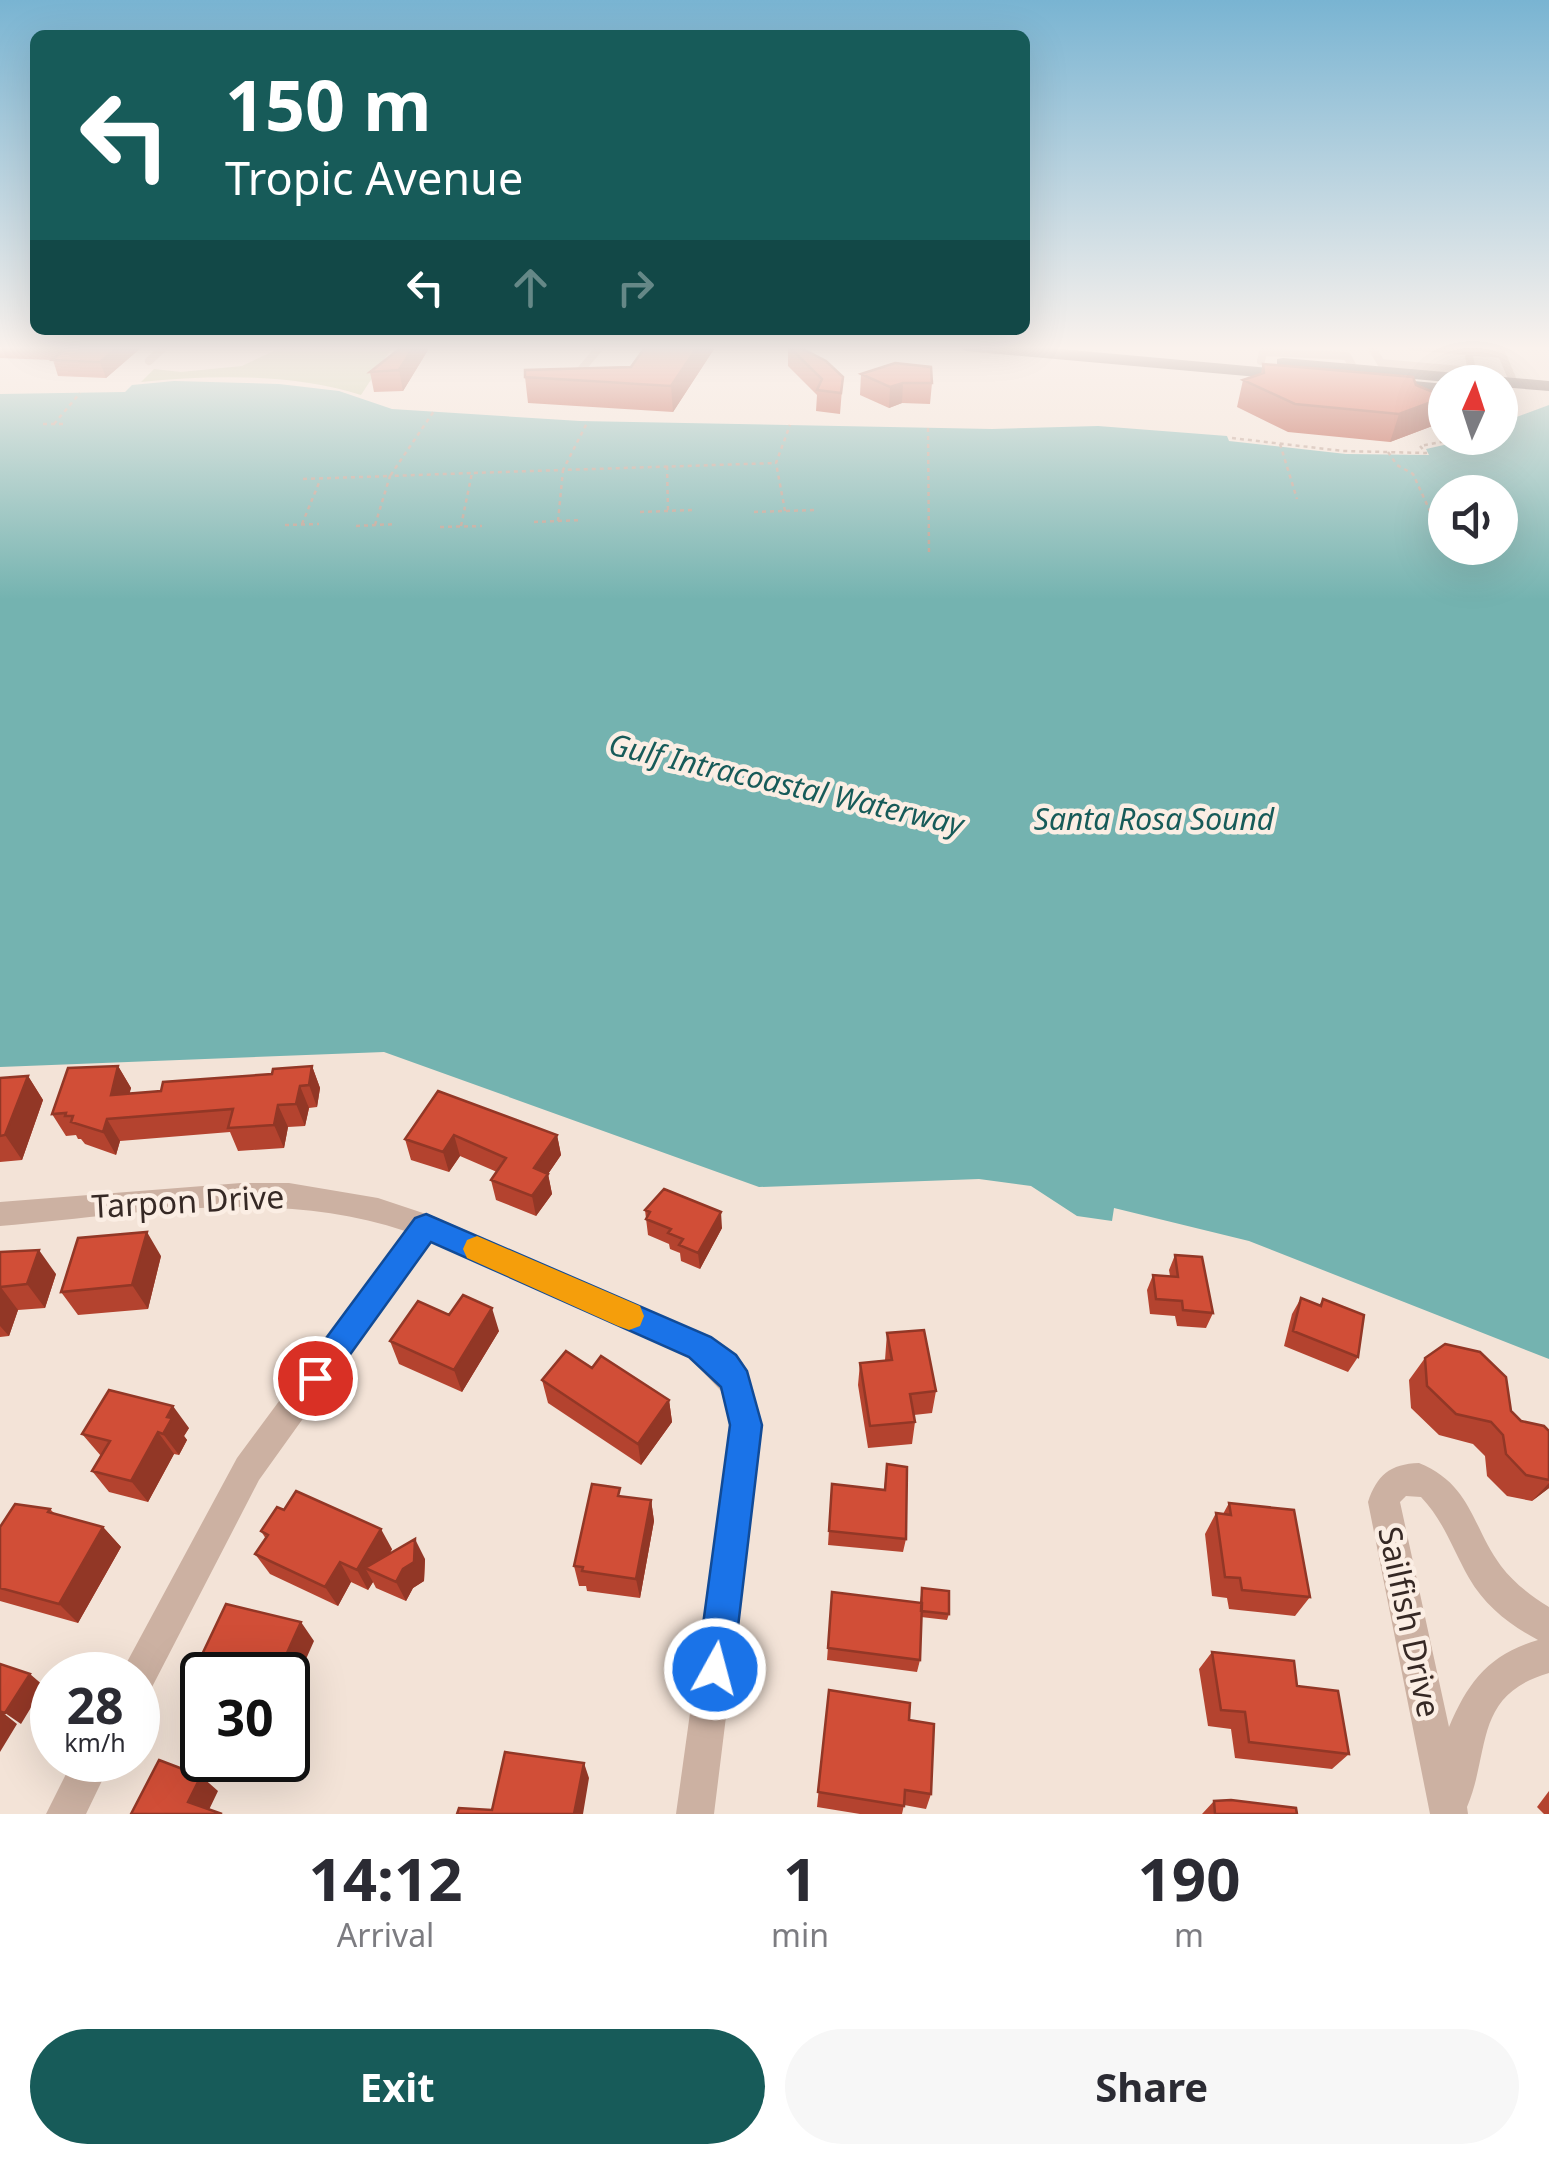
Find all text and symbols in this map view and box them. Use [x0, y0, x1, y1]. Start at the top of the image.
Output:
text: 150 m [225, 56, 432, 152]
icon: left [60, 70, 190, 200]
text: Tropic Avenue [225, 147, 523, 208]
icon: left [398, 260, 453, 315]
icon: ahead [503, 260, 558, 315]
icon: right [608, 260, 663, 315]
north arrow [1428, 365, 1518, 455]
map controls [1428, 365, 1518, 565]
button: sound [1428, 475, 1518, 565]
water label: Gulf Intracoastal Waterway [605, 723, 970, 845]
water label: Santa Rosa Sound [1034, 798, 1275, 839]
street label: Tarpon Drive [91, 1174, 285, 1227]
pin [273, 1336, 358, 1421]
icon: arrive [288, 1351, 343, 1406]
street label: Sailfish Drive [1369, 1522, 1452, 1721]
position arrow [663, 1617, 767, 1721]
speed limit sign: 30 [180, 1652, 310, 1782]
text: 28 [66, 1671, 124, 1739]
text: km/h [64, 1725, 126, 1759]
text: 14:12 [308, 1837, 463, 1919]
text: 1 [783, 1837, 817, 1919]
text: 190 [1138, 1837, 1241, 1919]
text: Arrival [337, 1913, 434, 1956]
text: min [771, 1913, 829, 1956]
text: m [1174, 1913, 1204, 1956]
button: Exit [30, 2029, 765, 2144]
button: Share [785, 2029, 1519, 2144]

